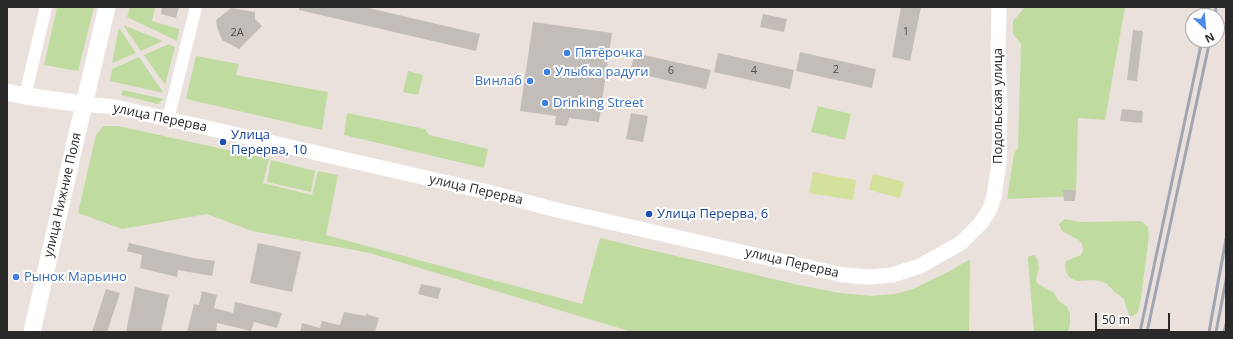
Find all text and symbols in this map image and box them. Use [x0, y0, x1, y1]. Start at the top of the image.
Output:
north arrow [1185, 8, 1225, 48]
house number: 1 [903, 25, 909, 39]
house number: 2А [230, 26, 244, 40]
text: N [1203, 30, 1217, 47]
place label: Пятёрочка [575, 45, 643, 61]
marker: Пятёрочка [562, 48, 572, 58]
street label: Подольская улица [990, 48, 1006, 164]
house number: 2 [833, 63, 839, 77]
place label: Улыбка радуги [555, 64, 649, 80]
house number: 6 [668, 64, 674, 78]
house number: 4 [751, 64, 757, 78]
marker: Улыбка радуги [542, 67, 552, 77]
place label: Винлаб [475, 73, 522, 89]
marker: Винлаб [525, 76, 535, 86]
place label: Drinking Street [553, 95, 644, 111]
marker: Drinking Street [540, 98, 550, 108]
street label: улица Перерва [112, 100, 208, 136]
place label: Улица Перерва, 10 [231, 127, 307, 158]
street label: улица Нижние Поля [41, 131, 85, 259]
marker: Улица Перерва, 10 [218, 137, 228, 147]
street label: улица Перерва [428, 172, 524, 208]
place label: Улица Перерва, 6 [657, 206, 768, 222]
marker: Улица Перерва, 6 [644, 209, 654, 219]
street label: улица Перерва [744, 245, 840, 281]
place label: Рынок Марьино [24, 269, 127, 285]
marker: Рынок Марьино [11, 272, 21, 282]
scale bar [1097, 305, 1172, 331]
text: 50 m [1102, 311, 1130, 328]

